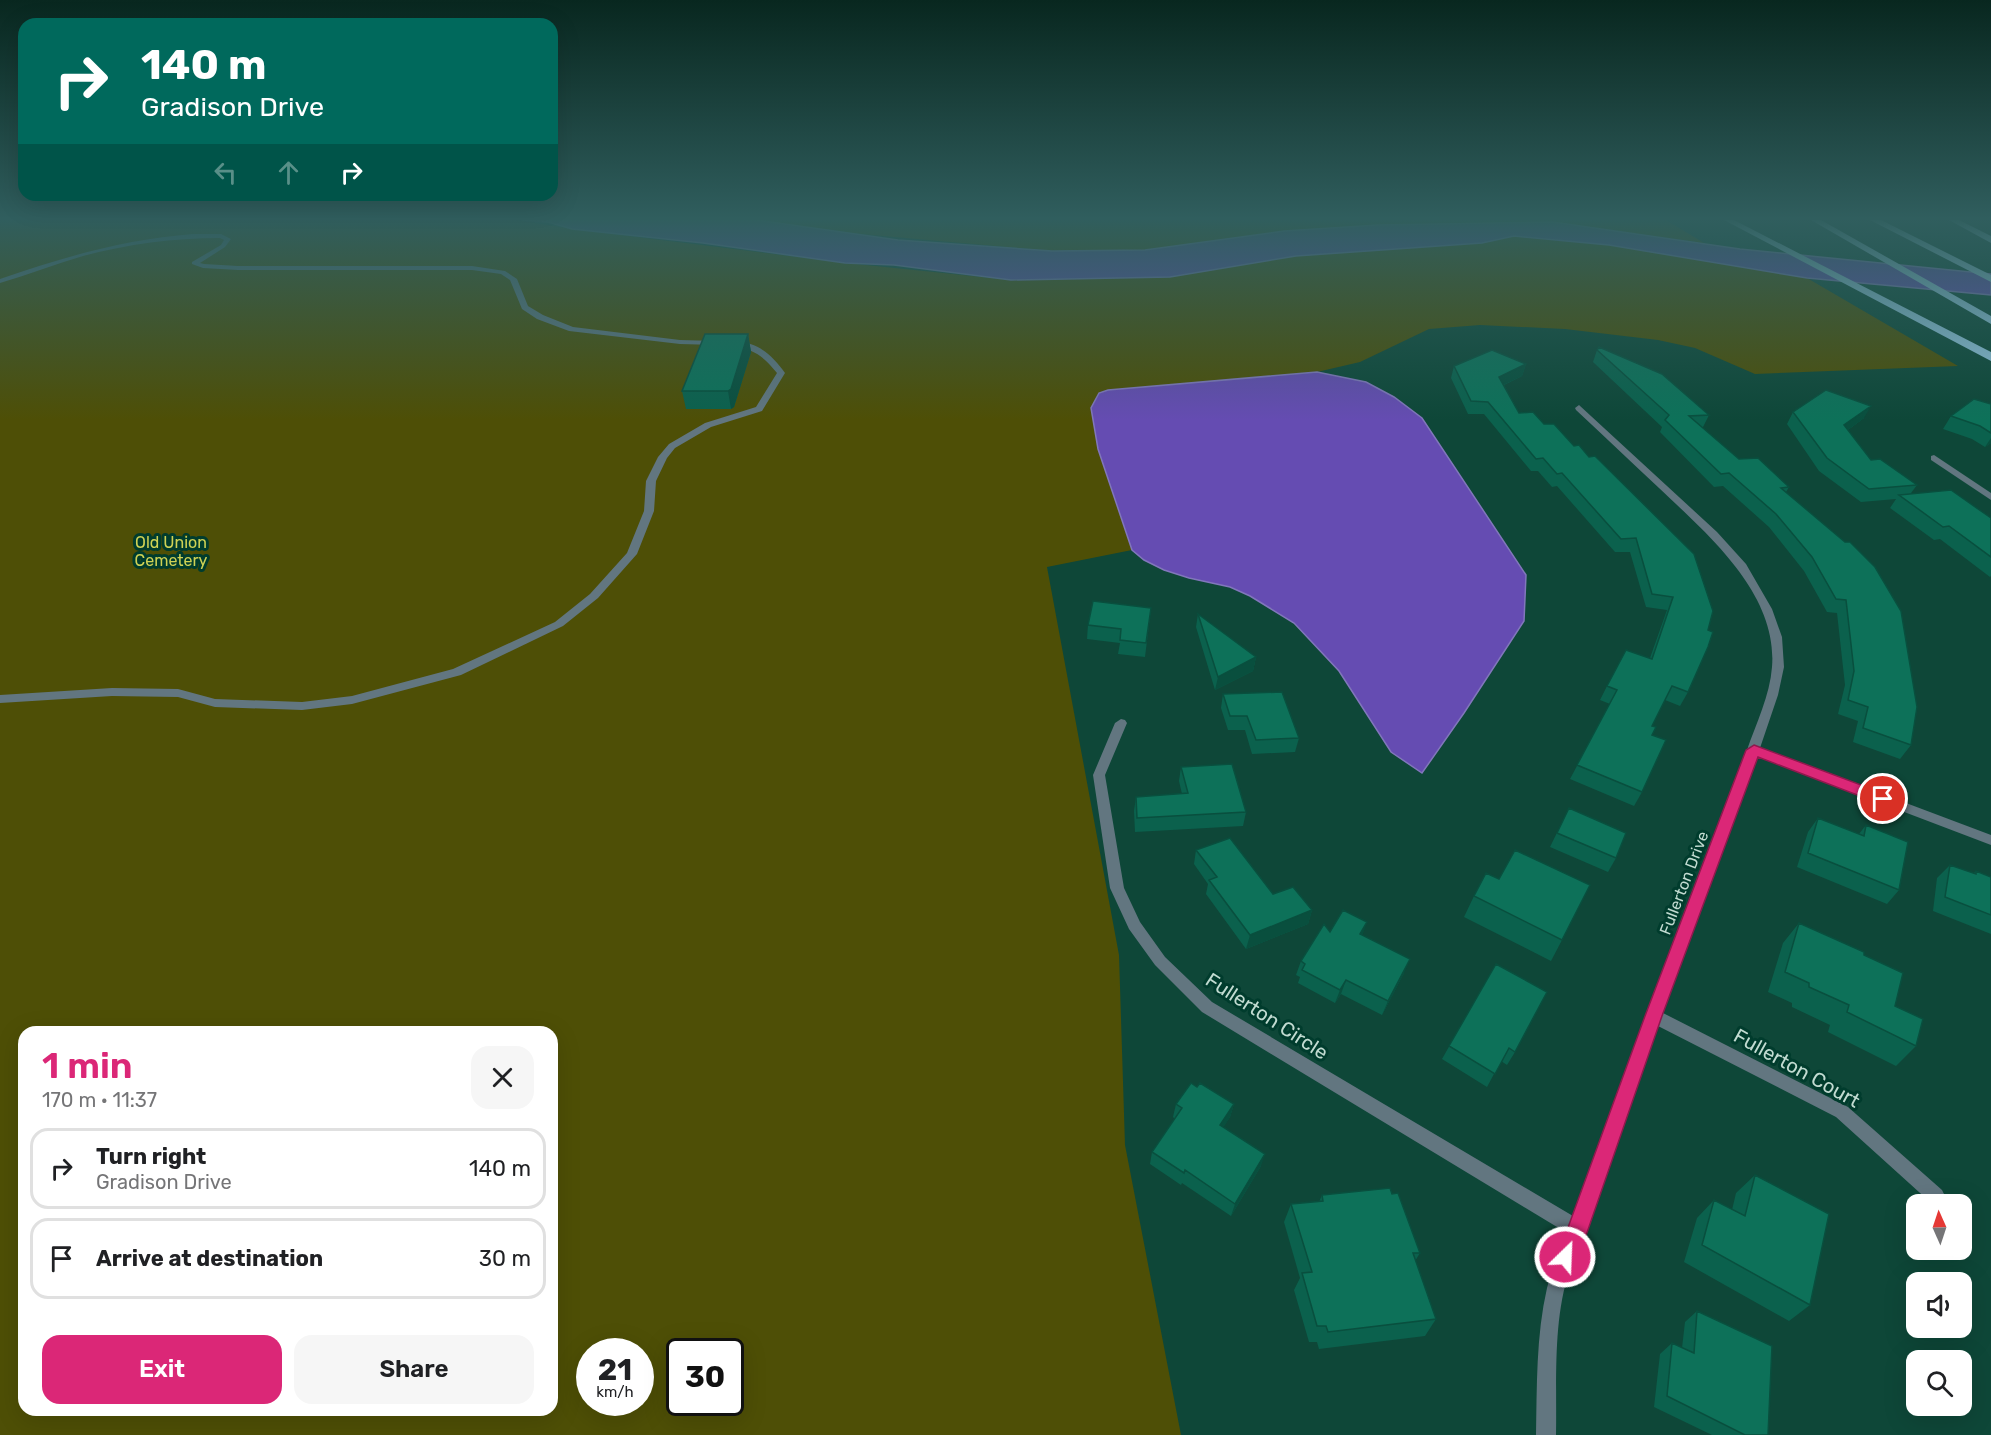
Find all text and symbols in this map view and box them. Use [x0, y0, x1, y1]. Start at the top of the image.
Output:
text: 140 m [141, 40, 267, 90]
icon: right [42, 42, 120, 120]
text: Gradison Drive [141, 91, 324, 123]
icon: left [209, 156, 242, 189]
icon: ahead [272, 156, 305, 189]
icon: right [335, 156, 368, 189]
park label: Old Union Cemetery [135, 533, 208, 570]
pin [1857, 773, 1908, 824]
icon: arrive [1866, 782, 1899, 815]
street label: Fullerton Drive [1656, 829, 1712, 937]
street label: Fullerton Circle [1201, 968, 1333, 1064]
street label: Fullerton Court [1730, 1023, 1864, 1113]
text: 1 min [42, 1044, 133, 1087]
button: close [471, 1046, 534, 1109]
text: 170 m · 11:37 [42, 1088, 157, 1112]
text: Turn right [96, 1143, 206, 1170]
icon: right [45, 1152, 78, 1185]
text: 140 m [469, 1155, 531, 1182]
text: Gradison Drive [96, 1170, 232, 1194]
north arrow [1906, 1194, 1972, 1260]
map controls [1906, 1194, 1972, 1416]
position arrow [1533, 1225, 1597, 1289]
icon: arrive [45, 1242, 78, 1275]
text: Arrive at destination [96, 1245, 323, 1272]
text: 30 m [479, 1245, 531, 1272]
button: sound [1906, 1272, 1972, 1338]
button: Exit [42, 1335, 282, 1404]
button: Share [294, 1335, 534, 1404]
speed limit sign: 30 [666, 1338, 744, 1416]
button: search [1906, 1350, 1972, 1416]
text: 21 [598, 1352, 632, 1388]
text: km/h [596, 1383, 634, 1401]

